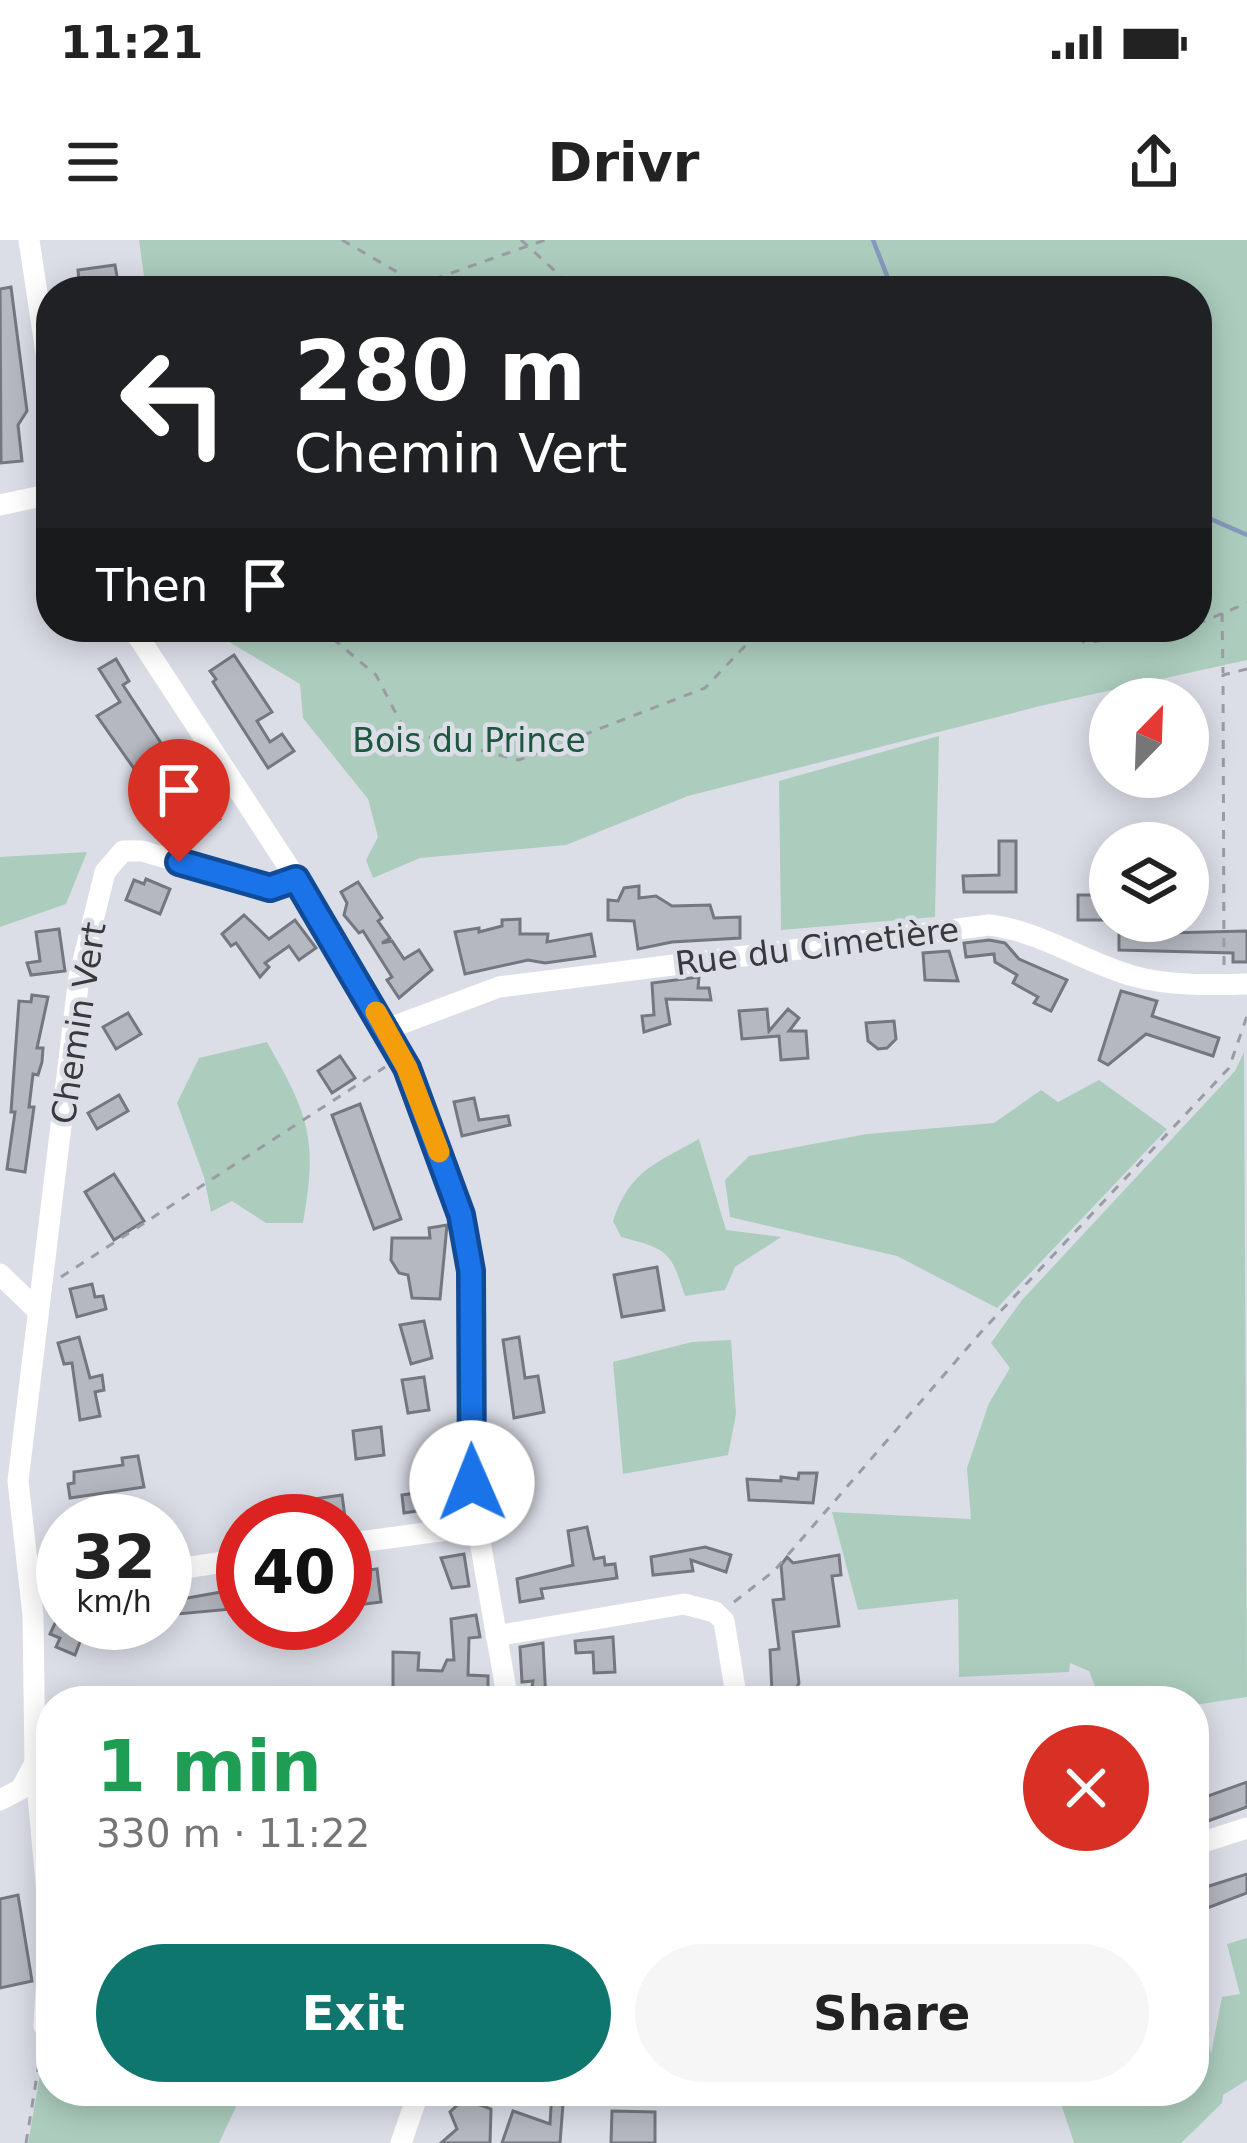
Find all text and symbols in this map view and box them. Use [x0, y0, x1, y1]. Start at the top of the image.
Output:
text: 11:21 [60, 16, 203, 69]
icon: menu [60, 129, 126, 195]
icon: share [1121, 129, 1187, 195]
text: Drivr [548, 131, 699, 194]
text: 280 m [294, 322, 586, 420]
icon: left [96, 324, 252, 480]
text: Chemin Vert [294, 422, 628, 485]
icon: arrive [232, 552, 298, 618]
text: Then [96, 559, 208, 612]
north arrow [1089, 678, 1209, 798]
map controls [1089, 678, 1209, 942]
park label: Bois du Prince [352, 721, 586, 760]
pin [128, 739, 230, 862]
icon: arrive [146, 757, 212, 823]
button: layers [1089, 822, 1209, 942]
street label: Rue du Cimetière [673, 910, 961, 983]
street label: Chemin Vert [43, 919, 114, 1127]
position arrow [409, 1420, 535, 1546]
speed limit sign: 40 [216, 1494, 372, 1650]
text: 32 [72, 1522, 156, 1592]
text: km/h [76, 1584, 152, 1619]
text: 1 min [96, 1724, 322, 1808]
button: close [1023, 1725, 1149, 1851]
text: 330 m · 11:22 [96, 1811, 370, 1856]
button: Exit [96, 1944, 611, 2082]
button: Share [635, 1944, 1149, 2082]

